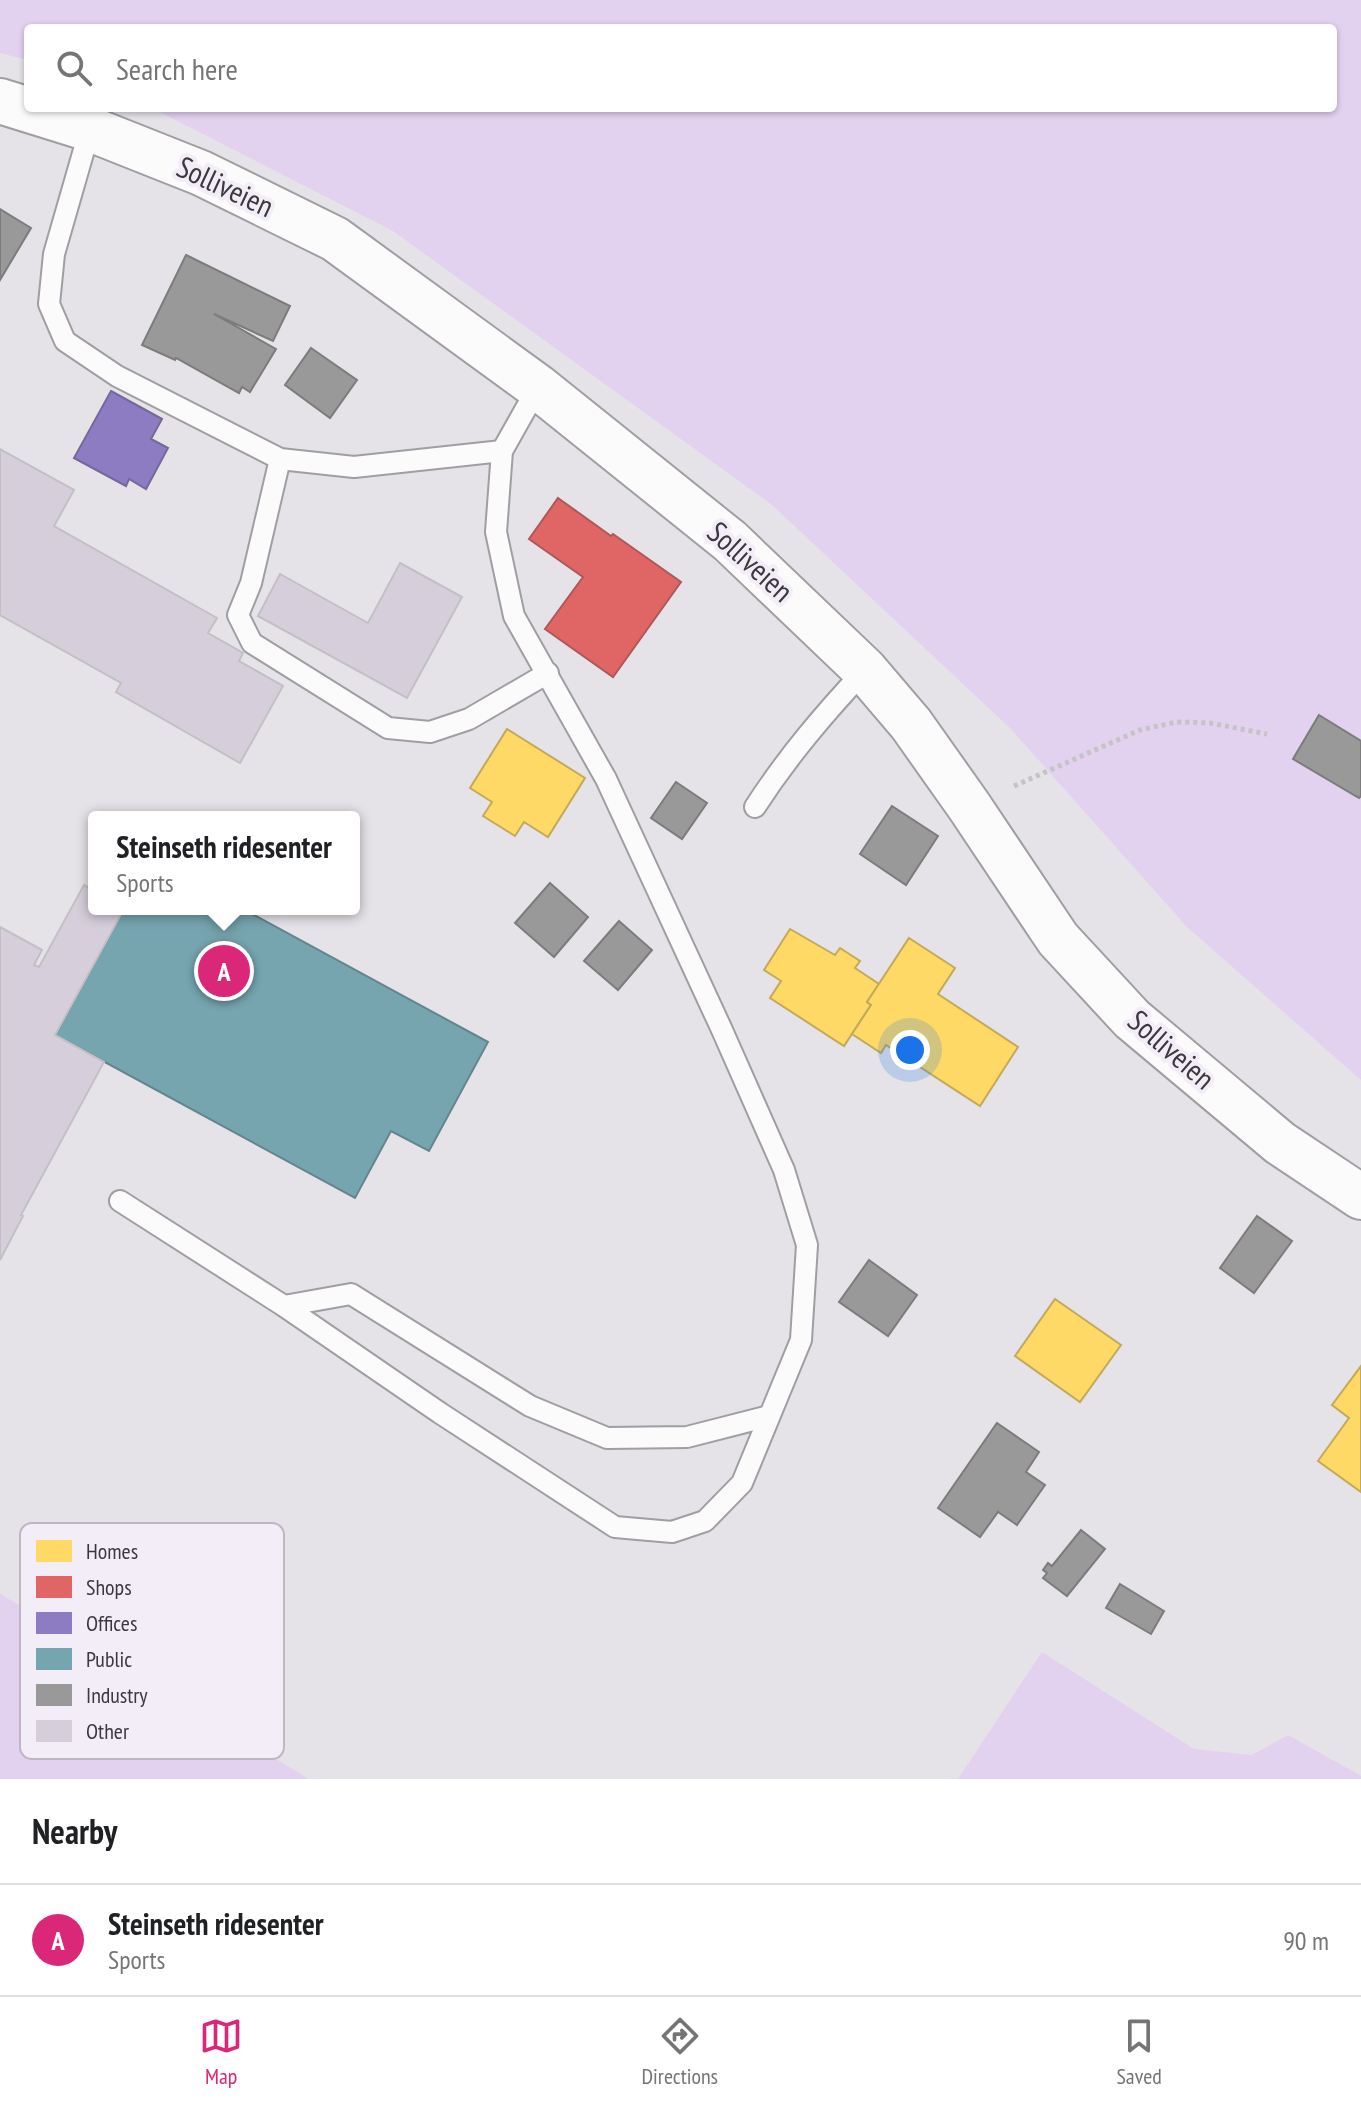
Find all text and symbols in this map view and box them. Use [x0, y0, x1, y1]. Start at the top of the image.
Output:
search box [24, 24, 1337, 112]
icon: search [52, 46, 96, 90]
text: Search here [116, 49, 238, 88]
street label: Solliveien [171, 146, 280, 225]
street label: Solliveien [700, 512, 802, 610]
popup [88, 811, 360, 915]
text: Steinseth ridesenter [116, 827, 332, 866]
text: Sports [116, 866, 174, 899]
pin: A [198, 941, 250, 1001]
street label: Solliveien [1121, 1001, 1223, 1097]
your location [890, 1030, 930, 1070]
legend [20, 1523, 284, 1759]
text: Homes [86, 1537, 138, 1565]
text: Shops [86, 1573, 132, 1601]
text: Offices [86, 1609, 137, 1637]
text: Public [86, 1645, 132, 1673]
text: Industry [86, 1681, 148, 1709]
text: Other [86, 1717, 129, 1745]
text: Nearby [32, 1809, 117, 1853]
text: Steinseth ridesenter [108, 1904, 324, 1943]
text: A [51, 1924, 65, 1957]
text: 90 m [1283, 1924, 1329, 1957]
text: Sports [108, 1943, 165, 1976]
tab: Map [199, 2014, 243, 2090]
tab: Directions [642, 2014, 718, 2090]
tab: Saved [1116, 2014, 1162, 2090]

